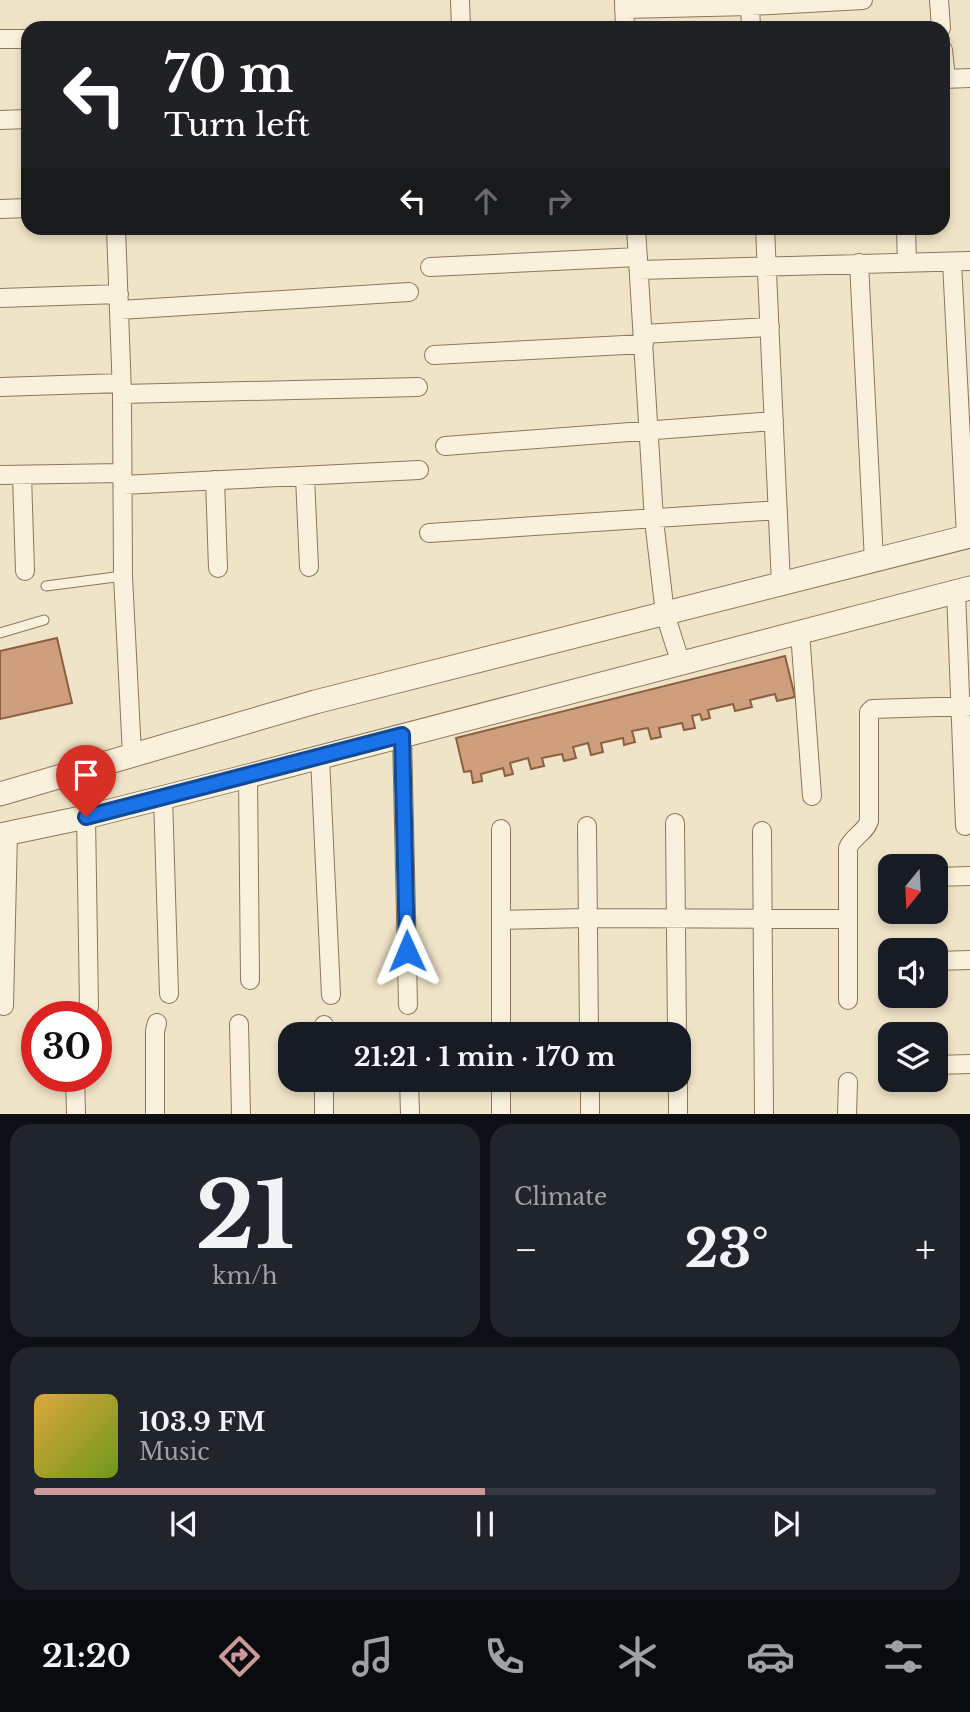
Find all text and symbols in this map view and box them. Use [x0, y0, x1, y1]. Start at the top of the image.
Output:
text: 70 m [164, 44, 294, 105]
icon: left [49, 49, 140, 140]
text: Turn left [164, 105, 310, 145]
icon: left [394, 182, 432, 220]
icon: ahead [467, 182, 505, 220]
icon: right [540, 182, 578, 220]
pin [56, 745, 116, 817]
icon: arrive [67, 756, 105, 794]
north arrow [878, 854, 948, 924]
map controls [878, 854, 948, 1092]
position arrow [370, 914, 444, 988]
button: sound [878, 938, 948, 1008]
speed limit sign: 30 [21, 1001, 112, 1092]
button: layers [878, 1022, 948, 1092]
text: 21:21 · 1 min · 170 m [354, 1041, 615, 1073]
text: 21 [196, 1160, 294, 1273]
text: Climate [514, 1183, 607, 1211]
text: 23° [684, 1217, 769, 1281]
text: − [514, 1226, 538, 1273]
text: + [915, 1226, 936, 1273]
text: km/h [212, 1262, 278, 1290]
text: 103.9 FM [139, 1406, 265, 1438]
text: Music [139, 1438, 210, 1466]
icon: previous [165, 1505, 203, 1543]
icon: pause [466, 1505, 504, 1543]
icon: next [767, 1505, 805, 1543]
icon: directions [215, 1632, 264, 1681]
icon: music [348, 1632, 397, 1681]
icon: phone [480, 1632, 529, 1681]
icon: climate [613, 1632, 662, 1681]
icon: car [746, 1632, 795, 1681]
icon: filters [879, 1632, 928, 1681]
text: 21:20 [42, 1636, 131, 1676]

